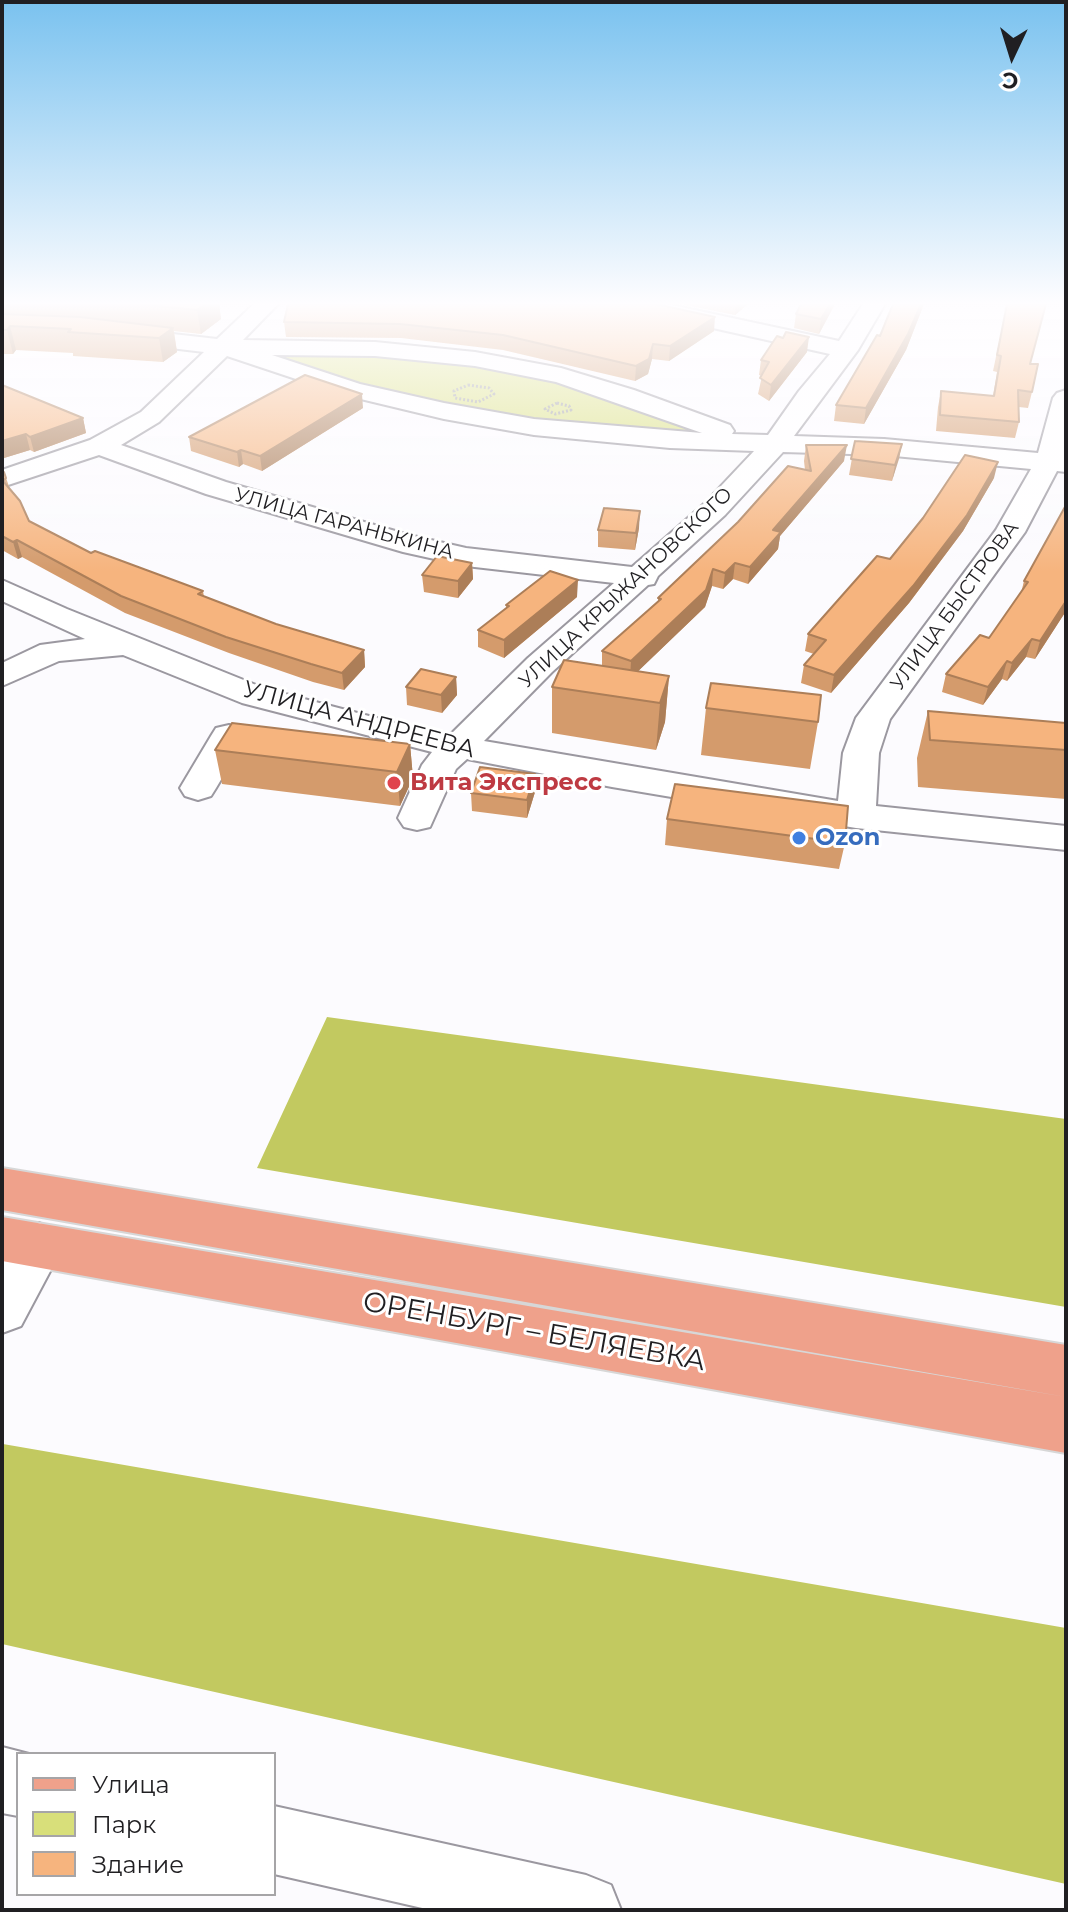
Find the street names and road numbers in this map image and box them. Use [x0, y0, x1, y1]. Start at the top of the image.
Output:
street label: УЛИЦА ГАРАНЬКИНА [232, 483, 456, 565]
street label: УЛИЦА КРЫЖАНОВСКОГО [514, 483, 738, 693]
street label: УЛИЦА БЫСТРОВА [886, 517, 1024, 695]
street label: УЛИЦА АНДРЕЕВА [240, 675, 478, 765]
street label: ОРЕНБУРГ – БЕЛЯЕВКА [360, 1285, 708, 1379]

